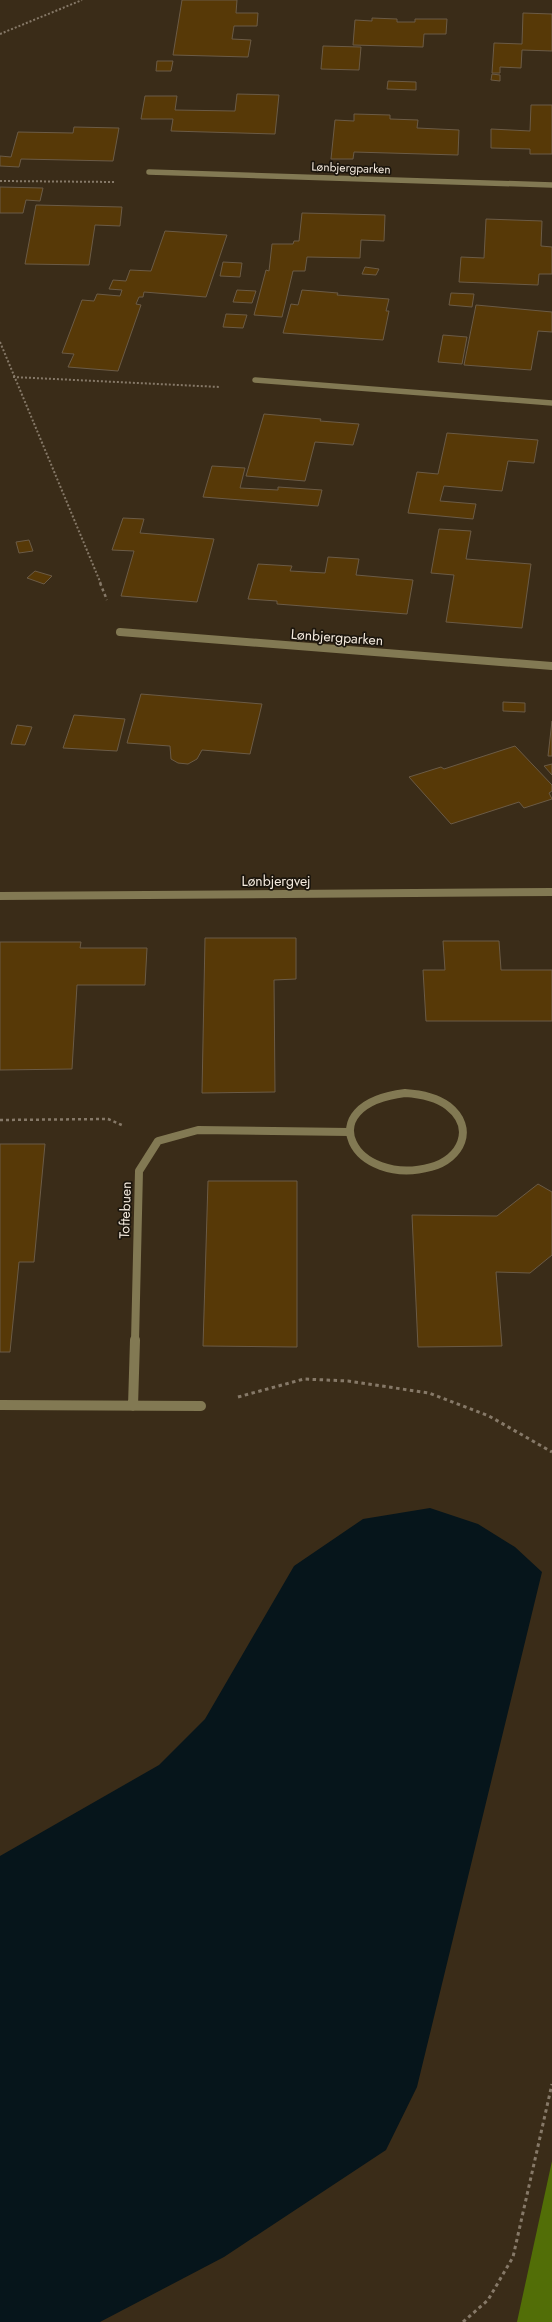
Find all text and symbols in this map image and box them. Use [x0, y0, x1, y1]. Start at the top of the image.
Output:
street label: Lønbjergparken [311, 158, 391, 178]
street label: Lønbjergparken [290, 624, 384, 650]
street label: Lønbjergvej [241, 871, 311, 891]
street label: Toftebuen [114, 1181, 136, 1239]

